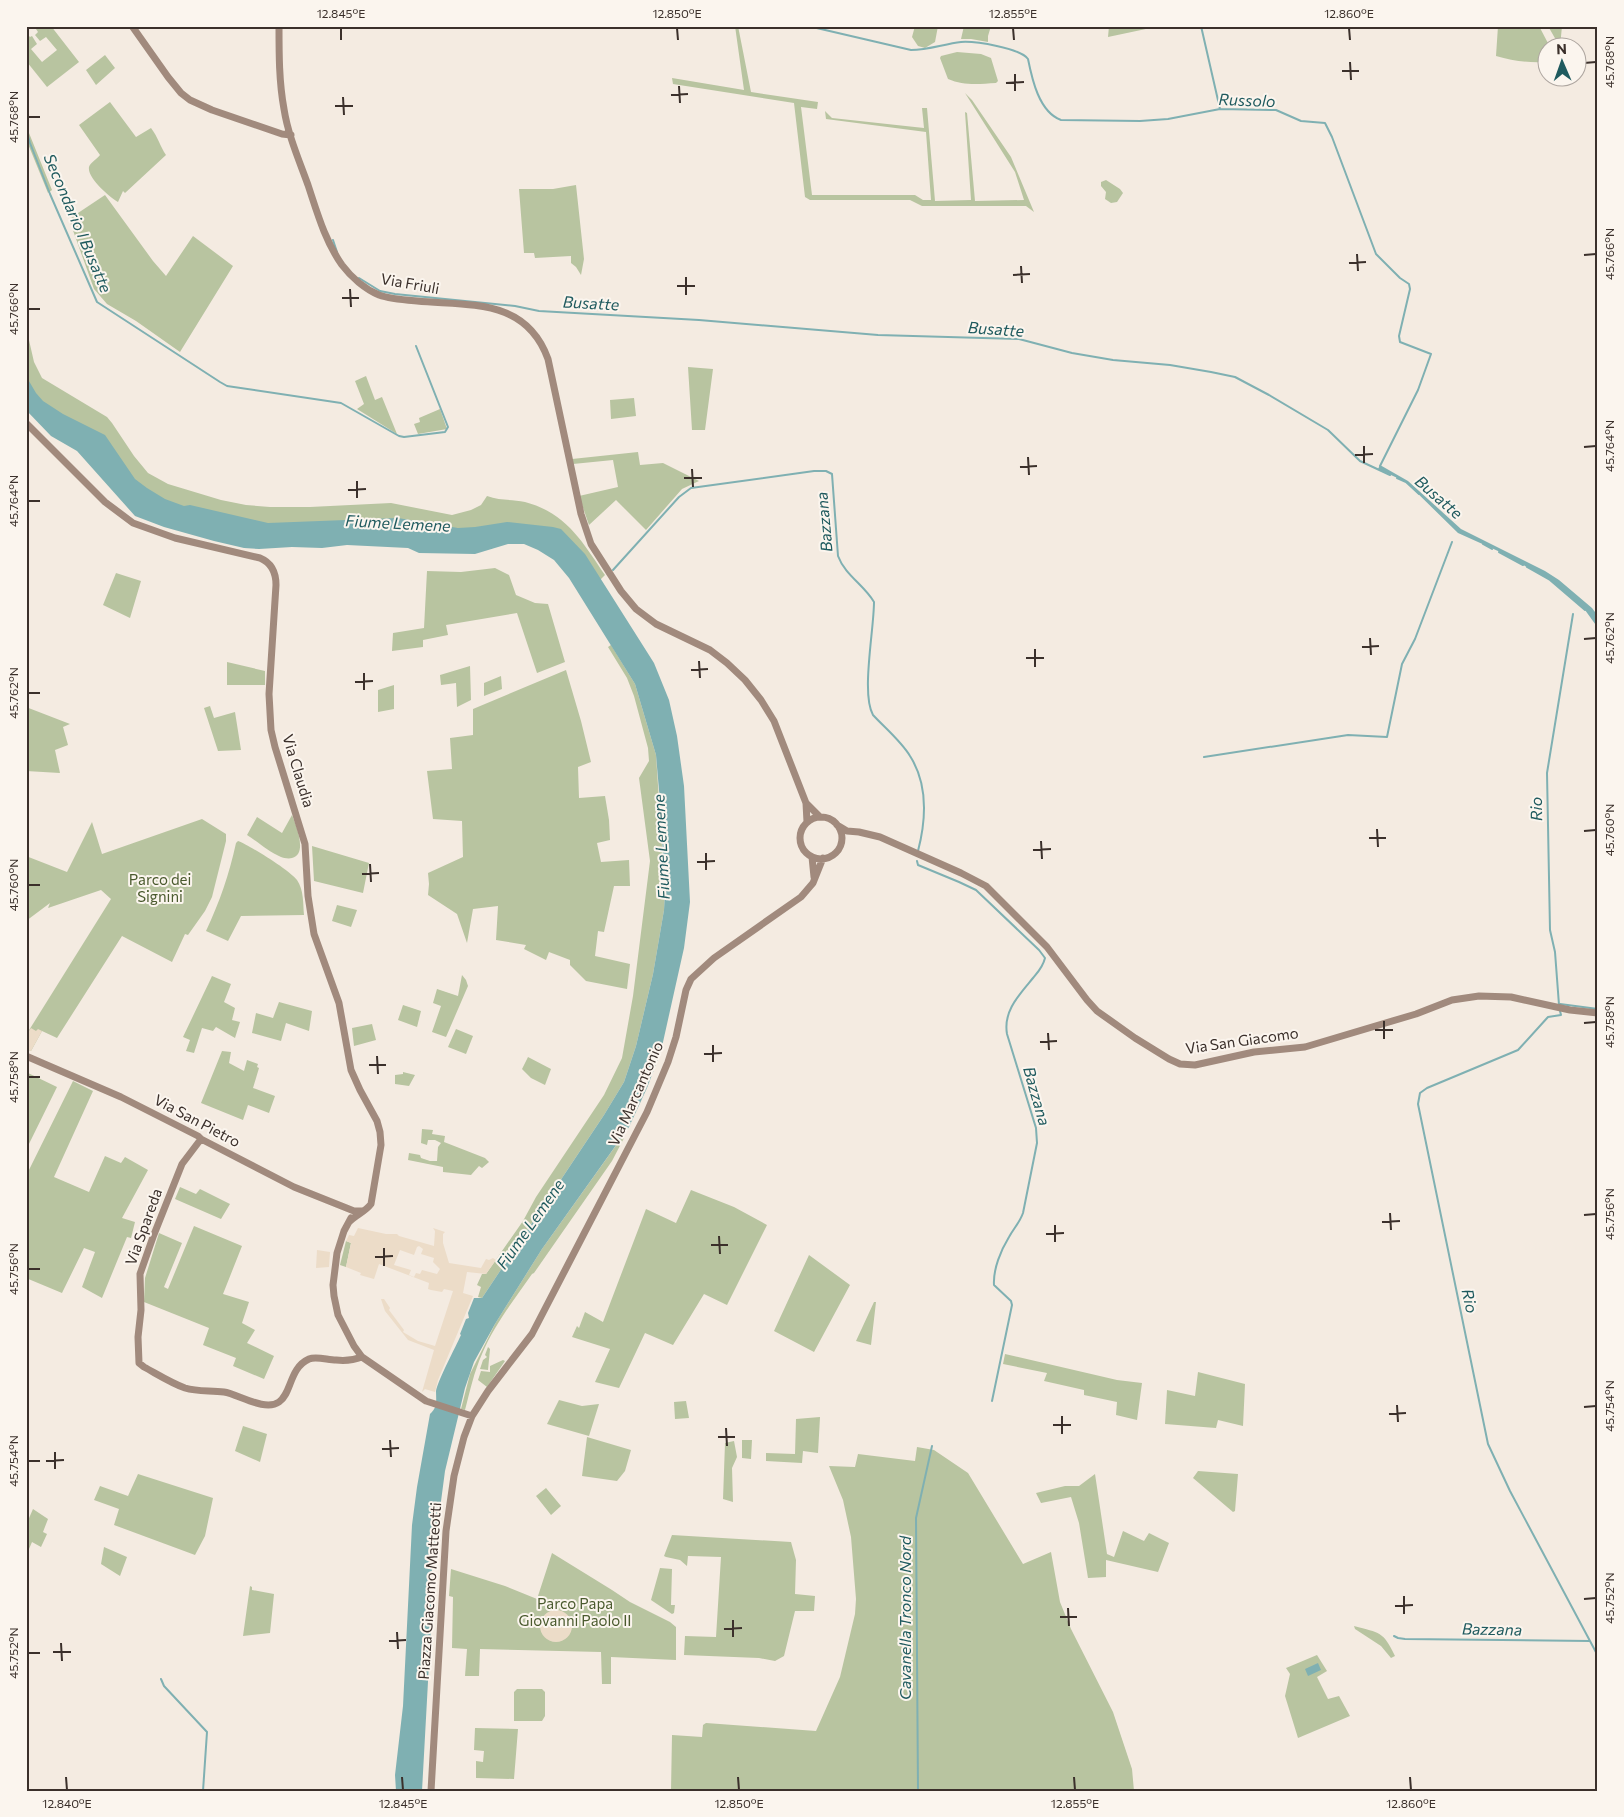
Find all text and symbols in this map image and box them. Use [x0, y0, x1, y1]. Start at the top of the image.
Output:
text: 12.845°E [317, 6, 365, 20]
text: 12.850°E [652, 6, 702, 20]
text: 12.855°E [989, 6, 1037, 20]
text: 12.860°E [1324, 6, 1374, 20]
text: 45.768°N [1602, 36, 1616, 88]
north arrow [1536, 38, 1586, 88]
text: N [1556, 40, 1567, 57]
water label: Russolo [1218, 89, 1276, 110]
text: 45.768°N [6, 91, 20, 143]
water label: Secondario I Busatte [41, 150, 117, 296]
text: 45.766°N [1602, 228, 1616, 280]
street label: Via Friuli [379, 269, 441, 297]
text: 45.766°N [6, 283, 20, 335]
water label: Busatte [562, 292, 620, 313]
water label: Busatte [967, 317, 1025, 340]
text: 45.764°N [1602, 420, 1616, 472]
water label: Busatte [1412, 471, 1467, 523]
text: 45.764°N [6, 475, 20, 527]
water label: Bazzana [811, 491, 836, 553]
water label: Fiume Lemene [345, 510, 452, 535]
text: 45.762°N [1602, 612, 1616, 664]
text: 45.762°N [6, 667, 20, 719]
street label: Via Claudia [279, 732, 319, 809]
water label: Fiume Lemene [648, 793, 673, 900]
water label: Rio [1526, 797, 1545, 821]
text: 45.760°N [1602, 804, 1616, 856]
text: 45.760°N [6, 859, 20, 911]
park label: Parco dei Signini [129, 870, 191, 905]
text: 45.758°N [1602, 996, 1616, 1048]
street label: Via San Giacomo [1184, 1023, 1300, 1057]
street label: Via Marcantonio [604, 1038, 666, 1149]
text: 45.758°N [6, 1051, 20, 1103]
water label: Bazzana [1020, 1064, 1055, 1128]
street label: Via San Pietro [151, 1090, 244, 1150]
water label: Fiume Lemene [492, 1175, 568, 1272]
street label: Via Spareda [121, 1186, 165, 1268]
text: 45.756°N [1602, 1188, 1616, 1240]
text: 45.756°N [6, 1243, 20, 1295]
water label: Rio [1459, 1287, 1482, 1315]
text: 45.754°N [1602, 1380, 1616, 1432]
text: 45.754°N [6, 1435, 20, 1487]
street label: Piazza Giacomo Matteotti [414, 1502, 444, 1680]
water label: Cavanella Tronco Nord [895, 1535, 914, 1700]
text: 45.752°N [1602, 1572, 1616, 1624]
park label: Parco Papa Giovanni Paolo II [518, 1594, 632, 1629]
water label: Bazzana [1462, 1618, 1522, 1639]
text: 45.752°N [6, 1627, 20, 1679]
text: 12.840°E [42, 1796, 92, 1810]
text: 12.845°E [379, 1796, 427, 1810]
text: 12.850°E [714, 1796, 764, 1810]
text: 12.855°E [1051, 1796, 1099, 1810]
text: 12.860°E [1386, 1796, 1436, 1810]

